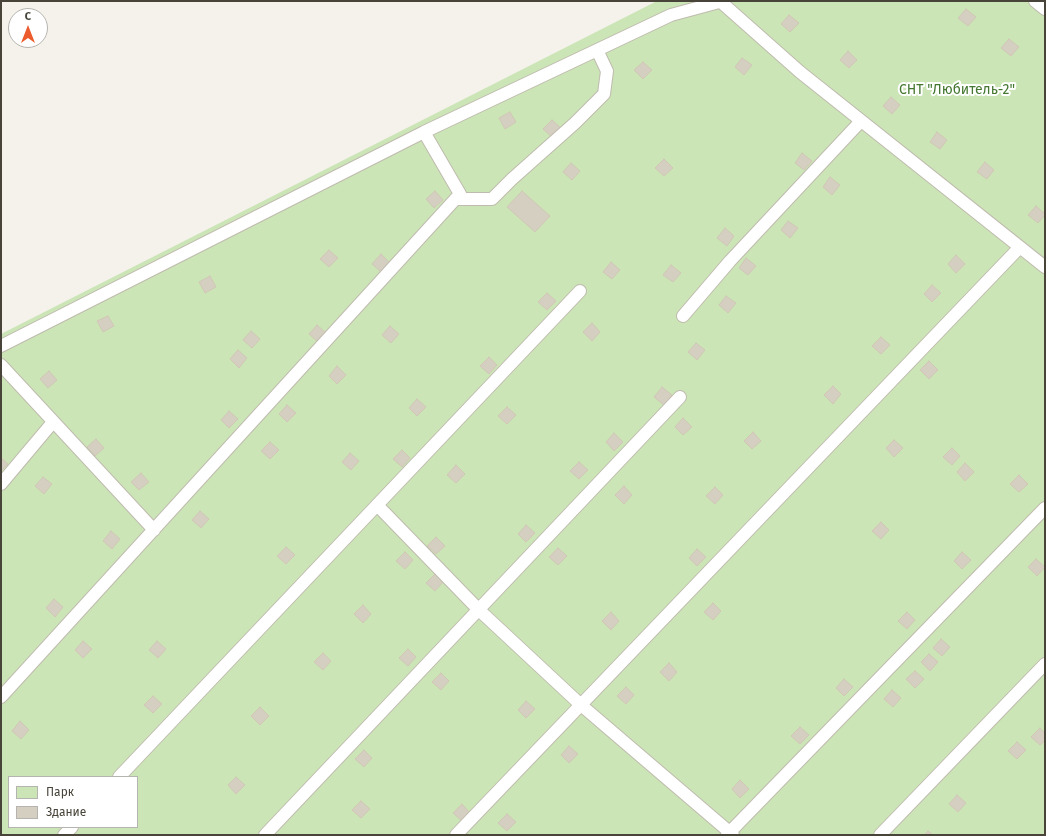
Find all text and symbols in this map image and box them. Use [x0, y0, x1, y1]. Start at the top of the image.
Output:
north arrow [8, 8, 48, 48]
text: С [25, 10, 31, 23]
park label: СНТ "Любитель-2" [899, 82, 1015, 98]
legend [8, 776, 138, 828]
text: Парк [46, 785, 74, 799]
text: Здание [46, 805, 86, 819]

